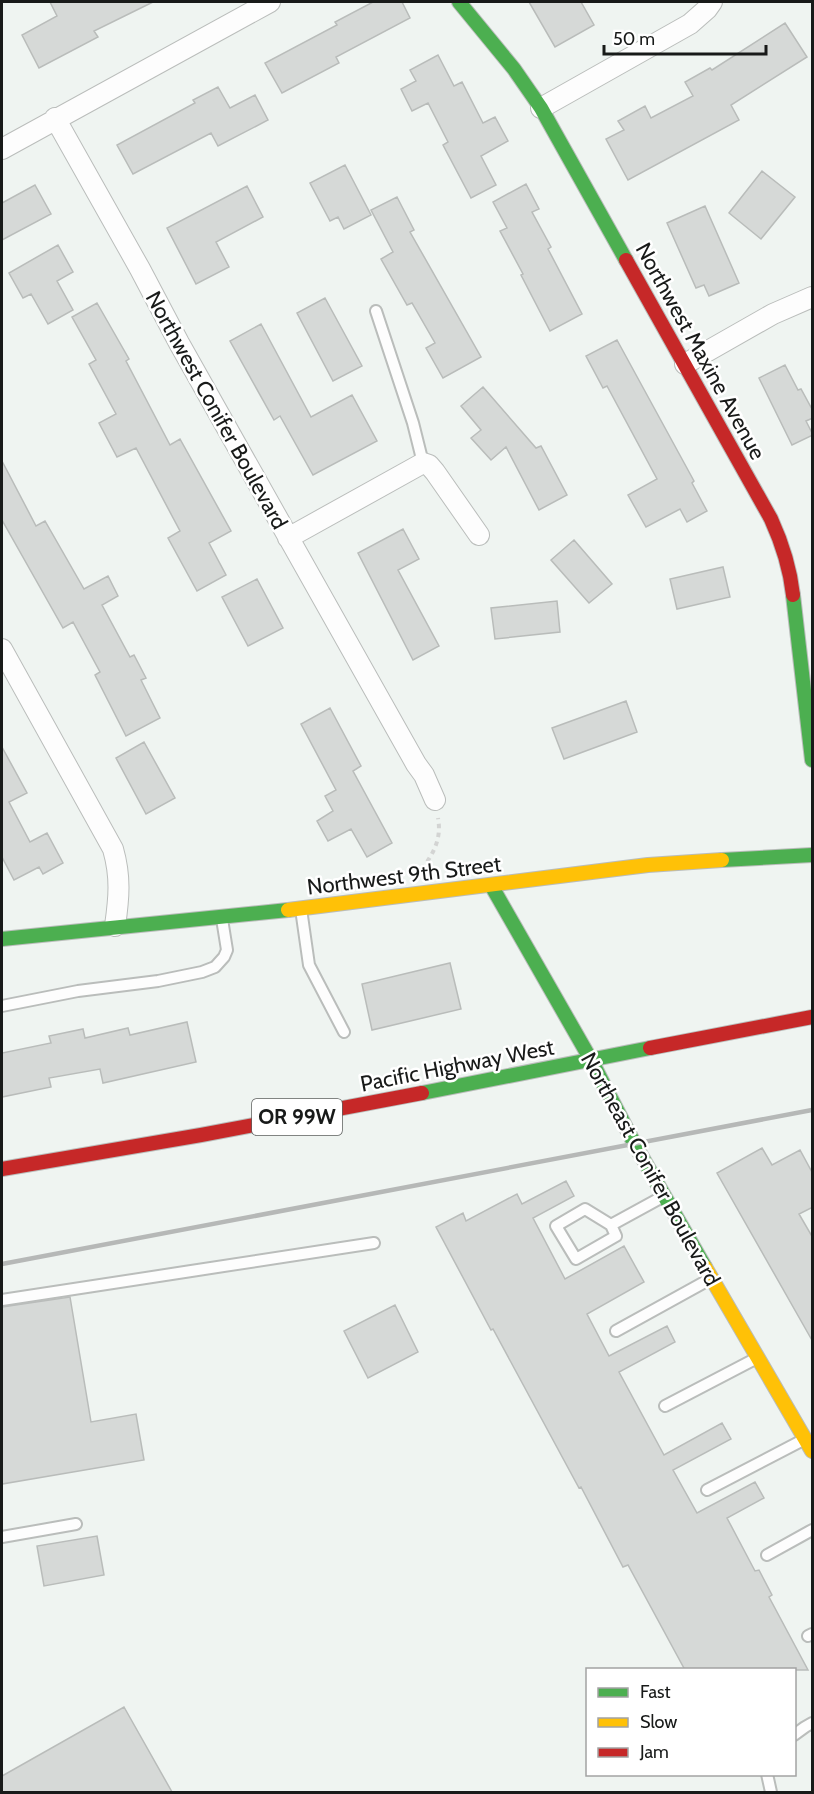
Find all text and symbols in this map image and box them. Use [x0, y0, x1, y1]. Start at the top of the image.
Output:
scale bar [604, 18, 766, 56]
text: 50 m [613, 28, 655, 50]
street label: Northwest Maxine Avenue [630, 238, 771, 464]
street label: Northwest Conifer Boulevard [140, 287, 293, 534]
street label: Northwest 9th Street [305, 850, 503, 901]
street label: Pacific Highway West [358, 1033, 557, 1098]
street label: Northeast Conifer Boulevard [575, 1048, 726, 1291]
road number: OR 99W [252, 1099, 342, 1135]
legend [586, 1668, 796, 1776]
text: Fast [640, 1681, 671, 1703]
text: Slow [640, 1711, 677, 1733]
text: Jam [639, 1741, 669, 1763]

